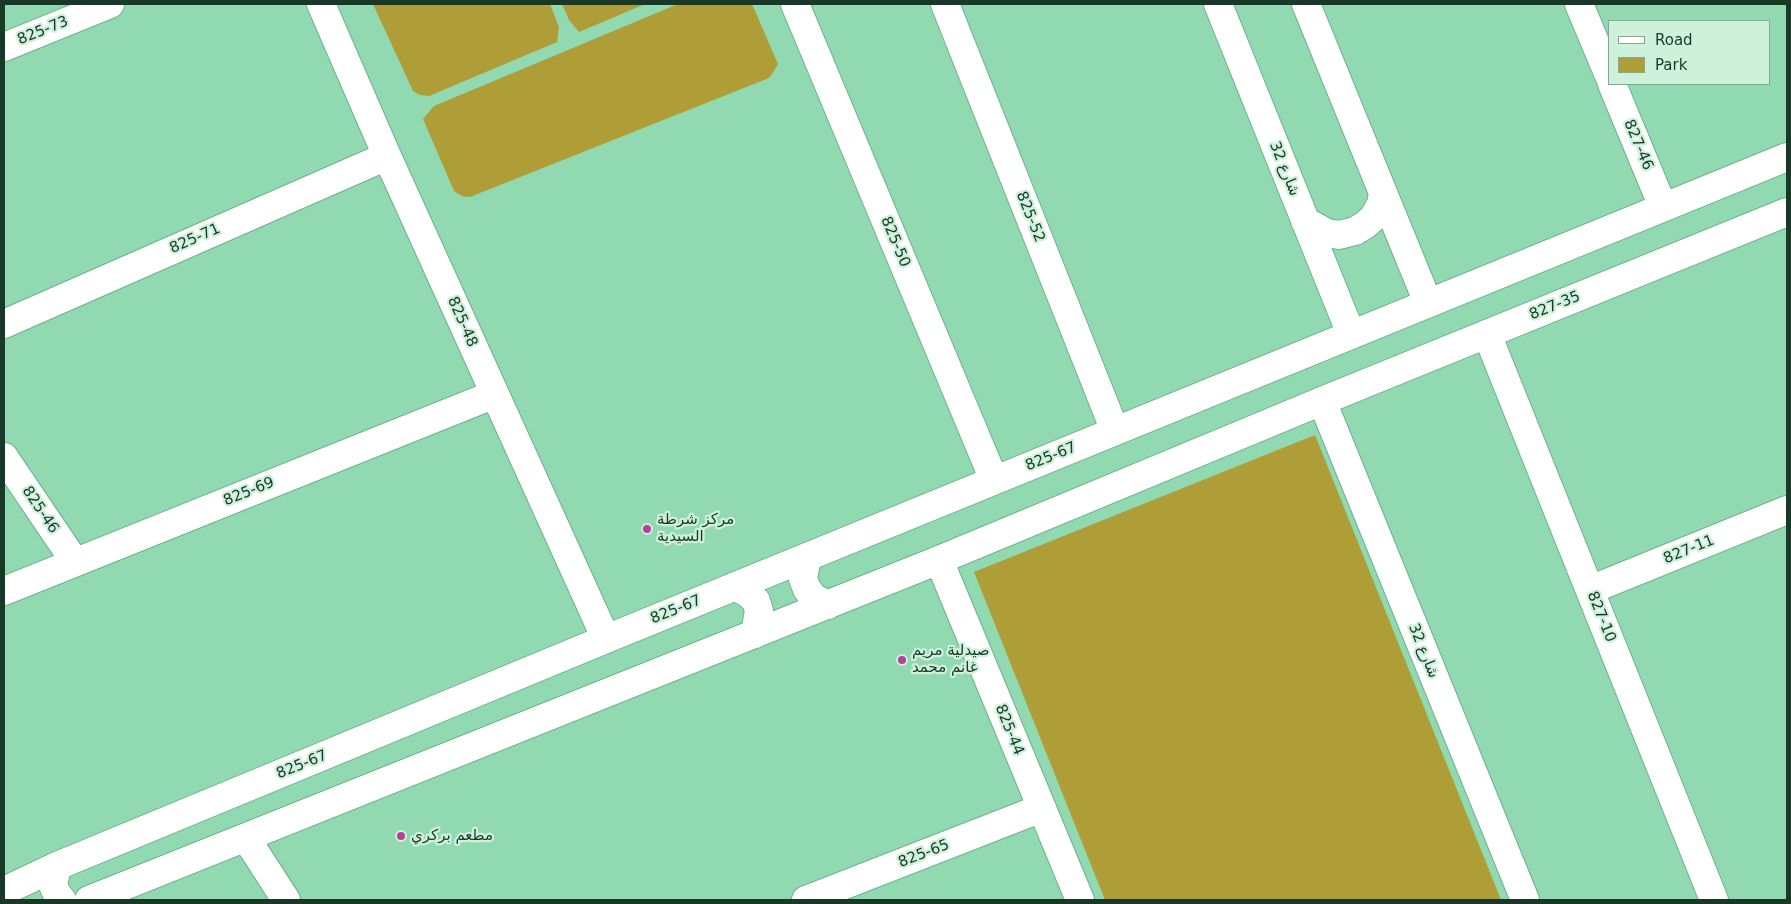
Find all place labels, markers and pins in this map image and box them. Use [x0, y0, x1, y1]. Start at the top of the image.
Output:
place label: مركز شرطة السيدية [657, 511, 734, 546]
marker: مركز شرطة السيدية [641, 523, 653, 535]
place label: صيدلية مريم غانم محمد [912, 642, 990, 677]
marker: صيدلية مريم غانم محمد [896, 654, 908, 666]
place label: مطعم بركري [411, 827, 493, 845]
marker: مطعم بركري [395, 830, 407, 842]

